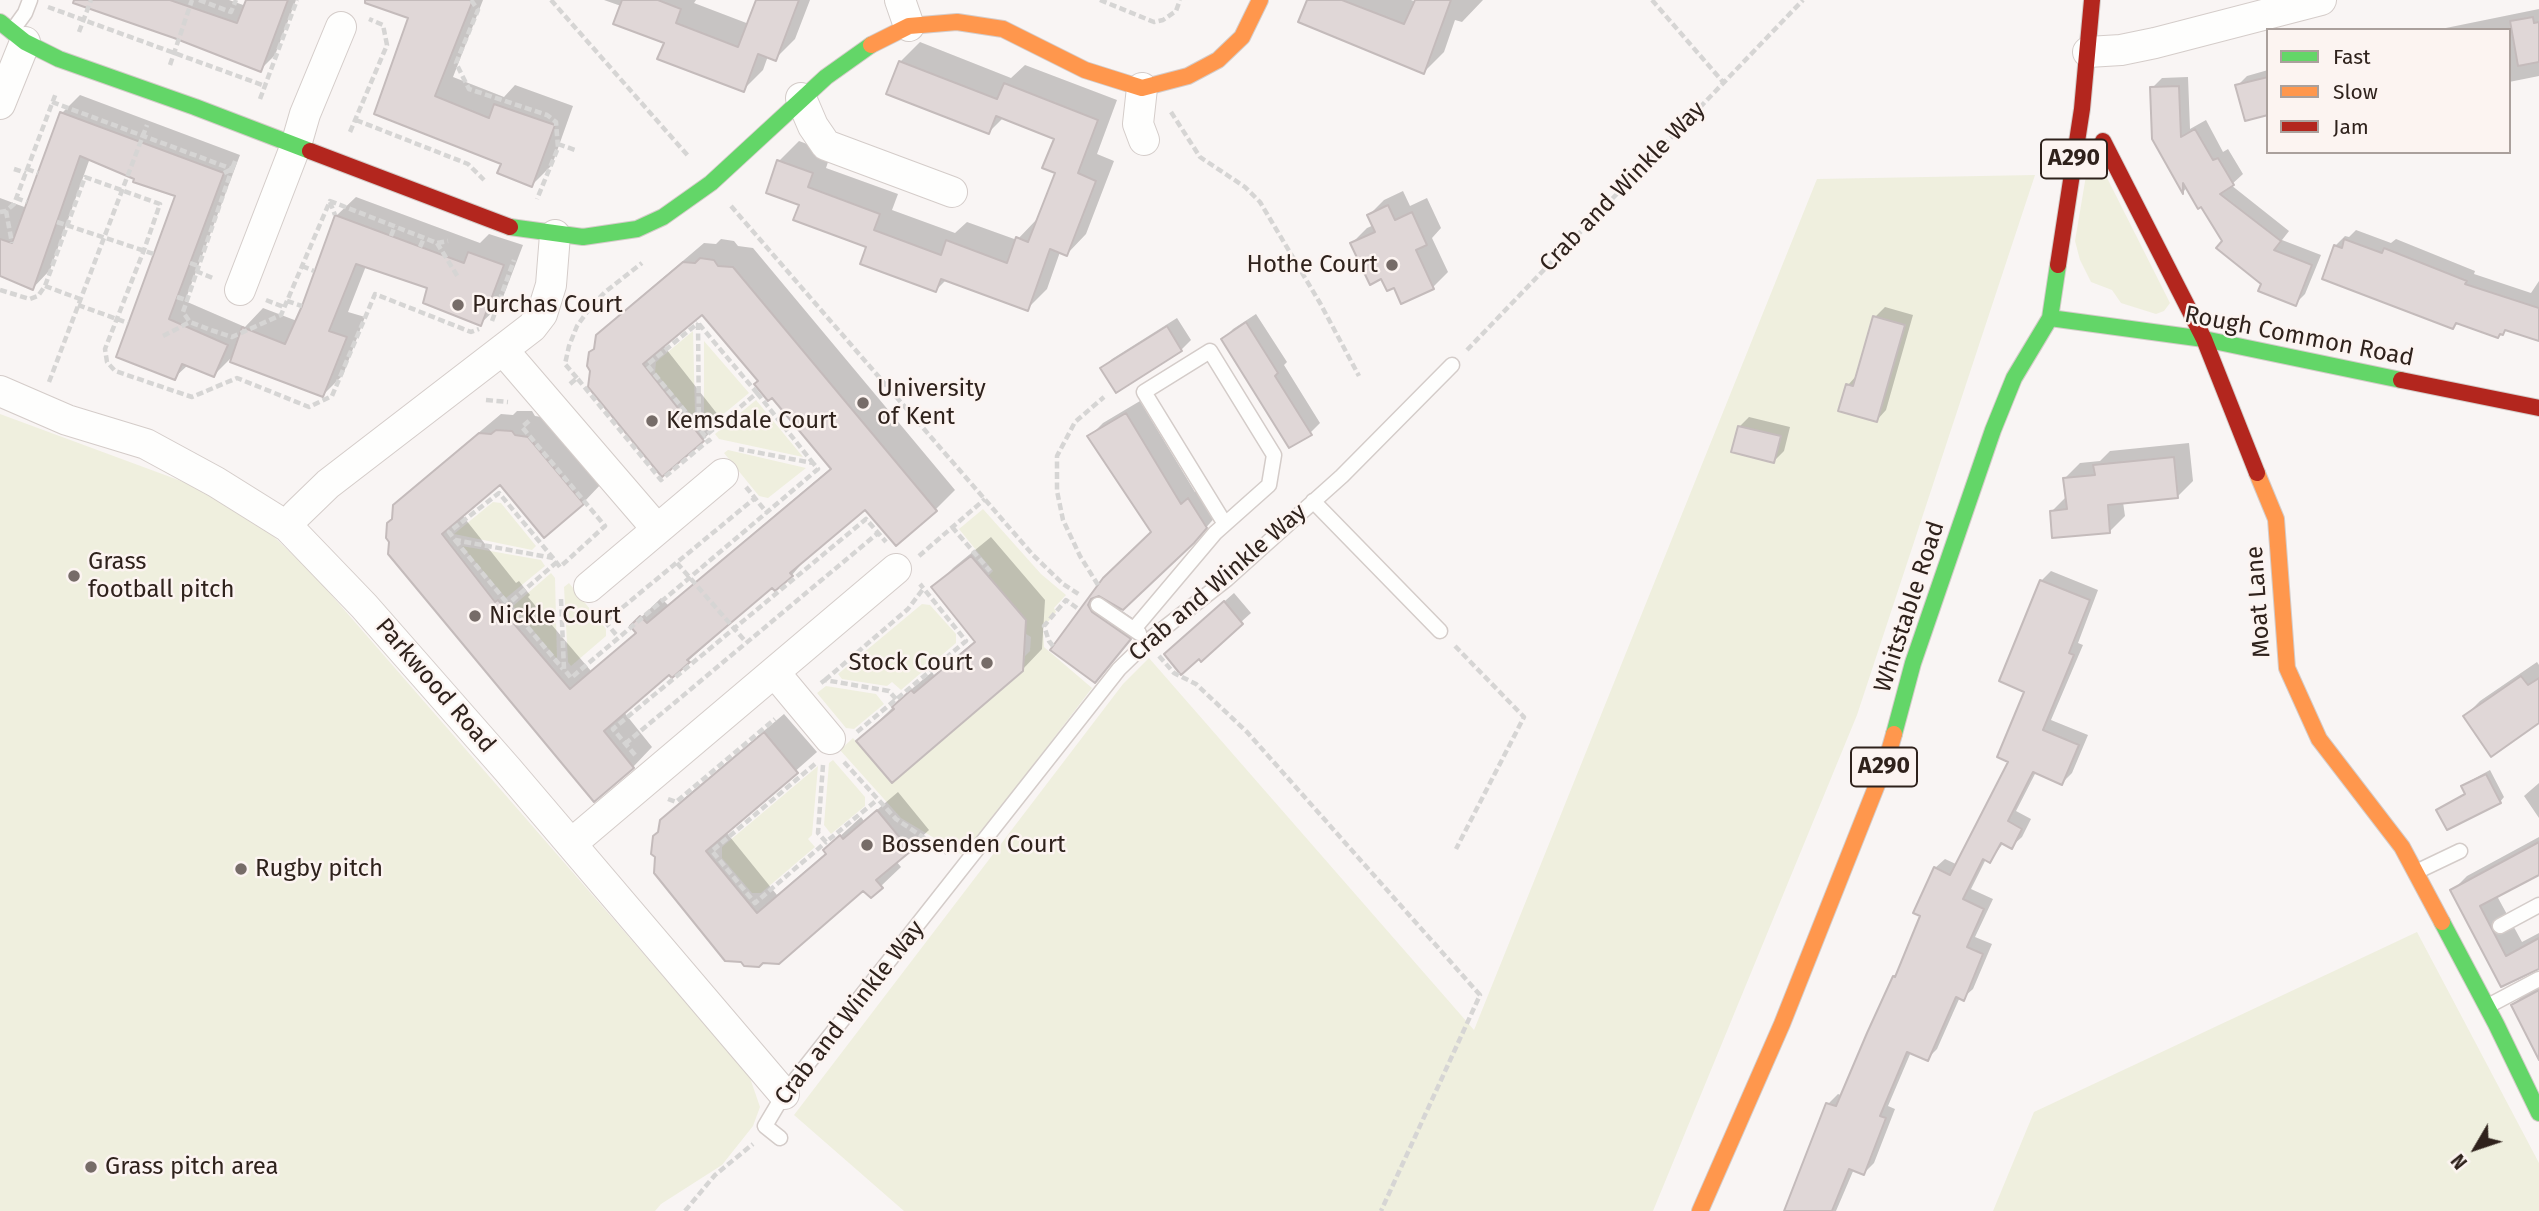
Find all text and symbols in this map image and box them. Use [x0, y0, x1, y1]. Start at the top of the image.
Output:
legend [2266, 28, 2511, 154]
text: Fast [2333, 44, 2371, 70]
text: Slow [2333, 79, 2378, 105]
street label: Crab and Winkle Way [1534, 96, 1712, 278]
text: Jam [2333, 114, 2369, 140]
road number: A290 [2041, 140, 2107, 178]
place label: Hothe Court [1247, 251, 1378, 279]
marker: Hothe Court [1384, 257, 1400, 273]
place label: Purchas Court [472, 291, 623, 319]
marker: Purchas Court [450, 297, 466, 313]
street label: Rough Common Road [2182, 301, 2416, 373]
place label: University of Kent [877, 375, 986, 431]
marker: University of Kent [855, 395, 871, 411]
place label: Kemsdale Court [666, 407, 837, 435]
marker: Kemsdale Court [644, 413, 660, 429]
street label: Crab and Winkle Way [1123, 498, 1313, 668]
street label: Whitstable Road [1869, 518, 1951, 696]
street label: Moat Lane [2241, 545, 2277, 659]
place label: Grass football pitch [88, 548, 235, 604]
marker: Grass football pitch [66, 568, 82, 584]
place label: Nickle Court [489, 602, 621, 630]
marker: Nickle Court [467, 608, 483, 624]
street label: Parkwood Road [369, 613, 501, 759]
place label: Stock Court [849, 649, 973, 677]
marker: Stock Court [979, 655, 995, 671]
road number: A290 [1851, 748, 1917, 786]
place label: Bossenden Court [881, 831, 1066, 859]
marker: Bossenden Court [859, 837, 875, 853]
place label: Rugby pitch [255, 855, 383, 883]
marker: Rugby pitch [233, 861, 249, 877]
street label: Crab and Winkle Way [769, 915, 931, 1111]
north arrow [2441, 1113, 2511, 1183]
text: N [2446, 1149, 2472, 1174]
place label: Grass pitch area [105, 1153, 279, 1181]
marker: Grass pitch area [83, 1159, 99, 1175]

